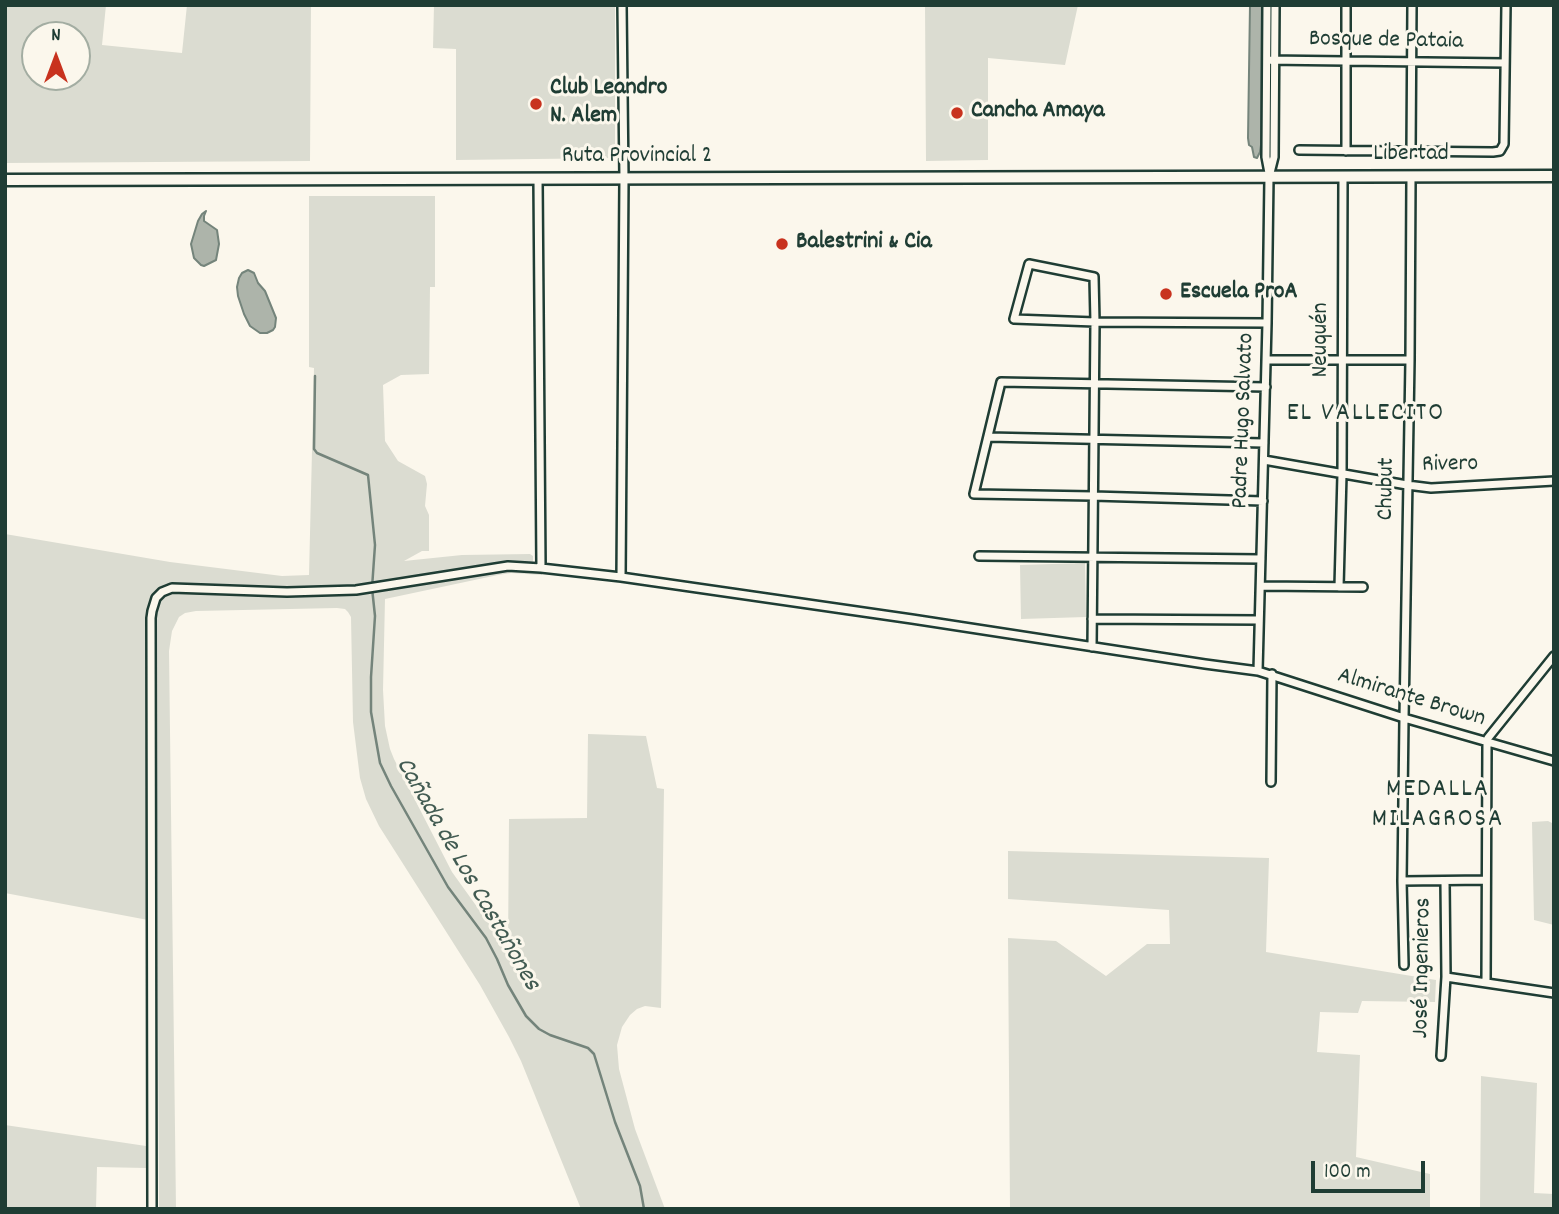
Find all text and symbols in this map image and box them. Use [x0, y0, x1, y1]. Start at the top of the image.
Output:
north arrow [21, 21, 91, 91]
text: N [51, 23, 61, 50]
street label: Bosque de Pataia [1309, 26, 1463, 58]
place label: Club Leandro N. Alem [550, 76, 667, 132]
marker: Club Leandro N. Alem [528, 96, 544, 112]
place label: Cancha Amaya [971, 99, 1104, 127]
marker: Cancha Amaya [949, 105, 965, 121]
street label: Libertad [1373, 142, 1449, 170]
street label: Ruta Provincial 2 [562, 144, 712, 172]
place label: Balestrini & Cia [796, 230, 932, 258]
marker: Balestrini & Cia [774, 236, 790, 252]
place label: Escuela ProA [1180, 280, 1298, 308]
marker: Escuela ProA [1158, 286, 1174, 302]
street label: Neuquén [1309, 302, 1337, 378]
street label: Padre Hugo Salvato [1228, 333, 1262, 509]
district label: EL VALLECITO [1288, 399, 1444, 431]
street label: Rivero [1422, 451, 1478, 481]
street label: Chubut [1373, 457, 1403, 521]
street label: Almirante Brown [1333, 663, 1489, 735]
water label: Cañada de Los Castañones [386, 753, 546, 997]
district label: MEDALLA MILAGROSA [1373, 775, 1503, 836]
street label: José Ingenieros [1408, 897, 1440, 1039]
scale bar [1314, 1148, 1428, 1192]
text: 100 m [1324, 1158, 1371, 1188]

